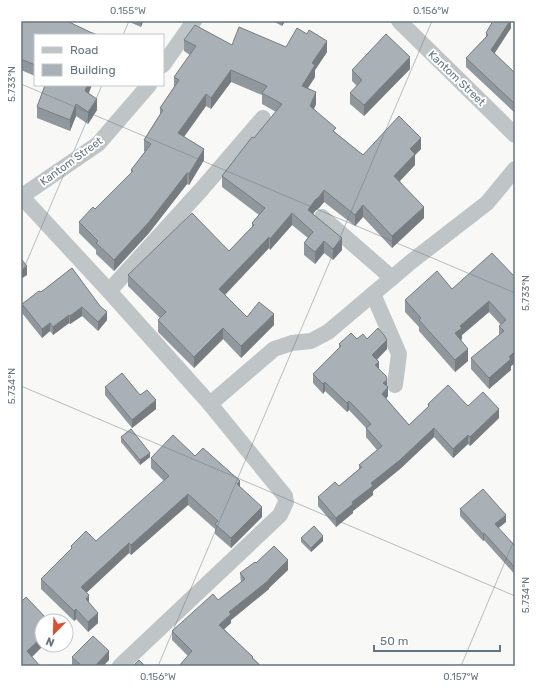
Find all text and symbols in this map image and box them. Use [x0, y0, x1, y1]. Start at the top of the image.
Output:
text: 0.155°W [110, 5, 146, 17]
text: 0.156°W [413, 5, 449, 17]
legend [34, 34, 164, 86]
text: Road [70, 43, 98, 57]
street label: Kantom Street [425, 48, 488, 109]
text: Building [70, 63, 116, 77]
text: 5.733°N [6, 66, 18, 102]
street label: Kantom Street [38, 134, 106, 188]
text: 5.733°N [520, 275, 532, 311]
text: 5.734°N [6, 368, 18, 404]
text: 5.734°N [520, 577, 532, 613]
north arrow [34, 613, 74, 653]
scale bar [374, 627, 500, 653]
text: N [44, 634, 56, 649]
text: 50 m [380, 634, 408, 648]
text: 0.156°W [140, 671, 176, 683]
text: 0.157°W [443, 671, 479, 683]

